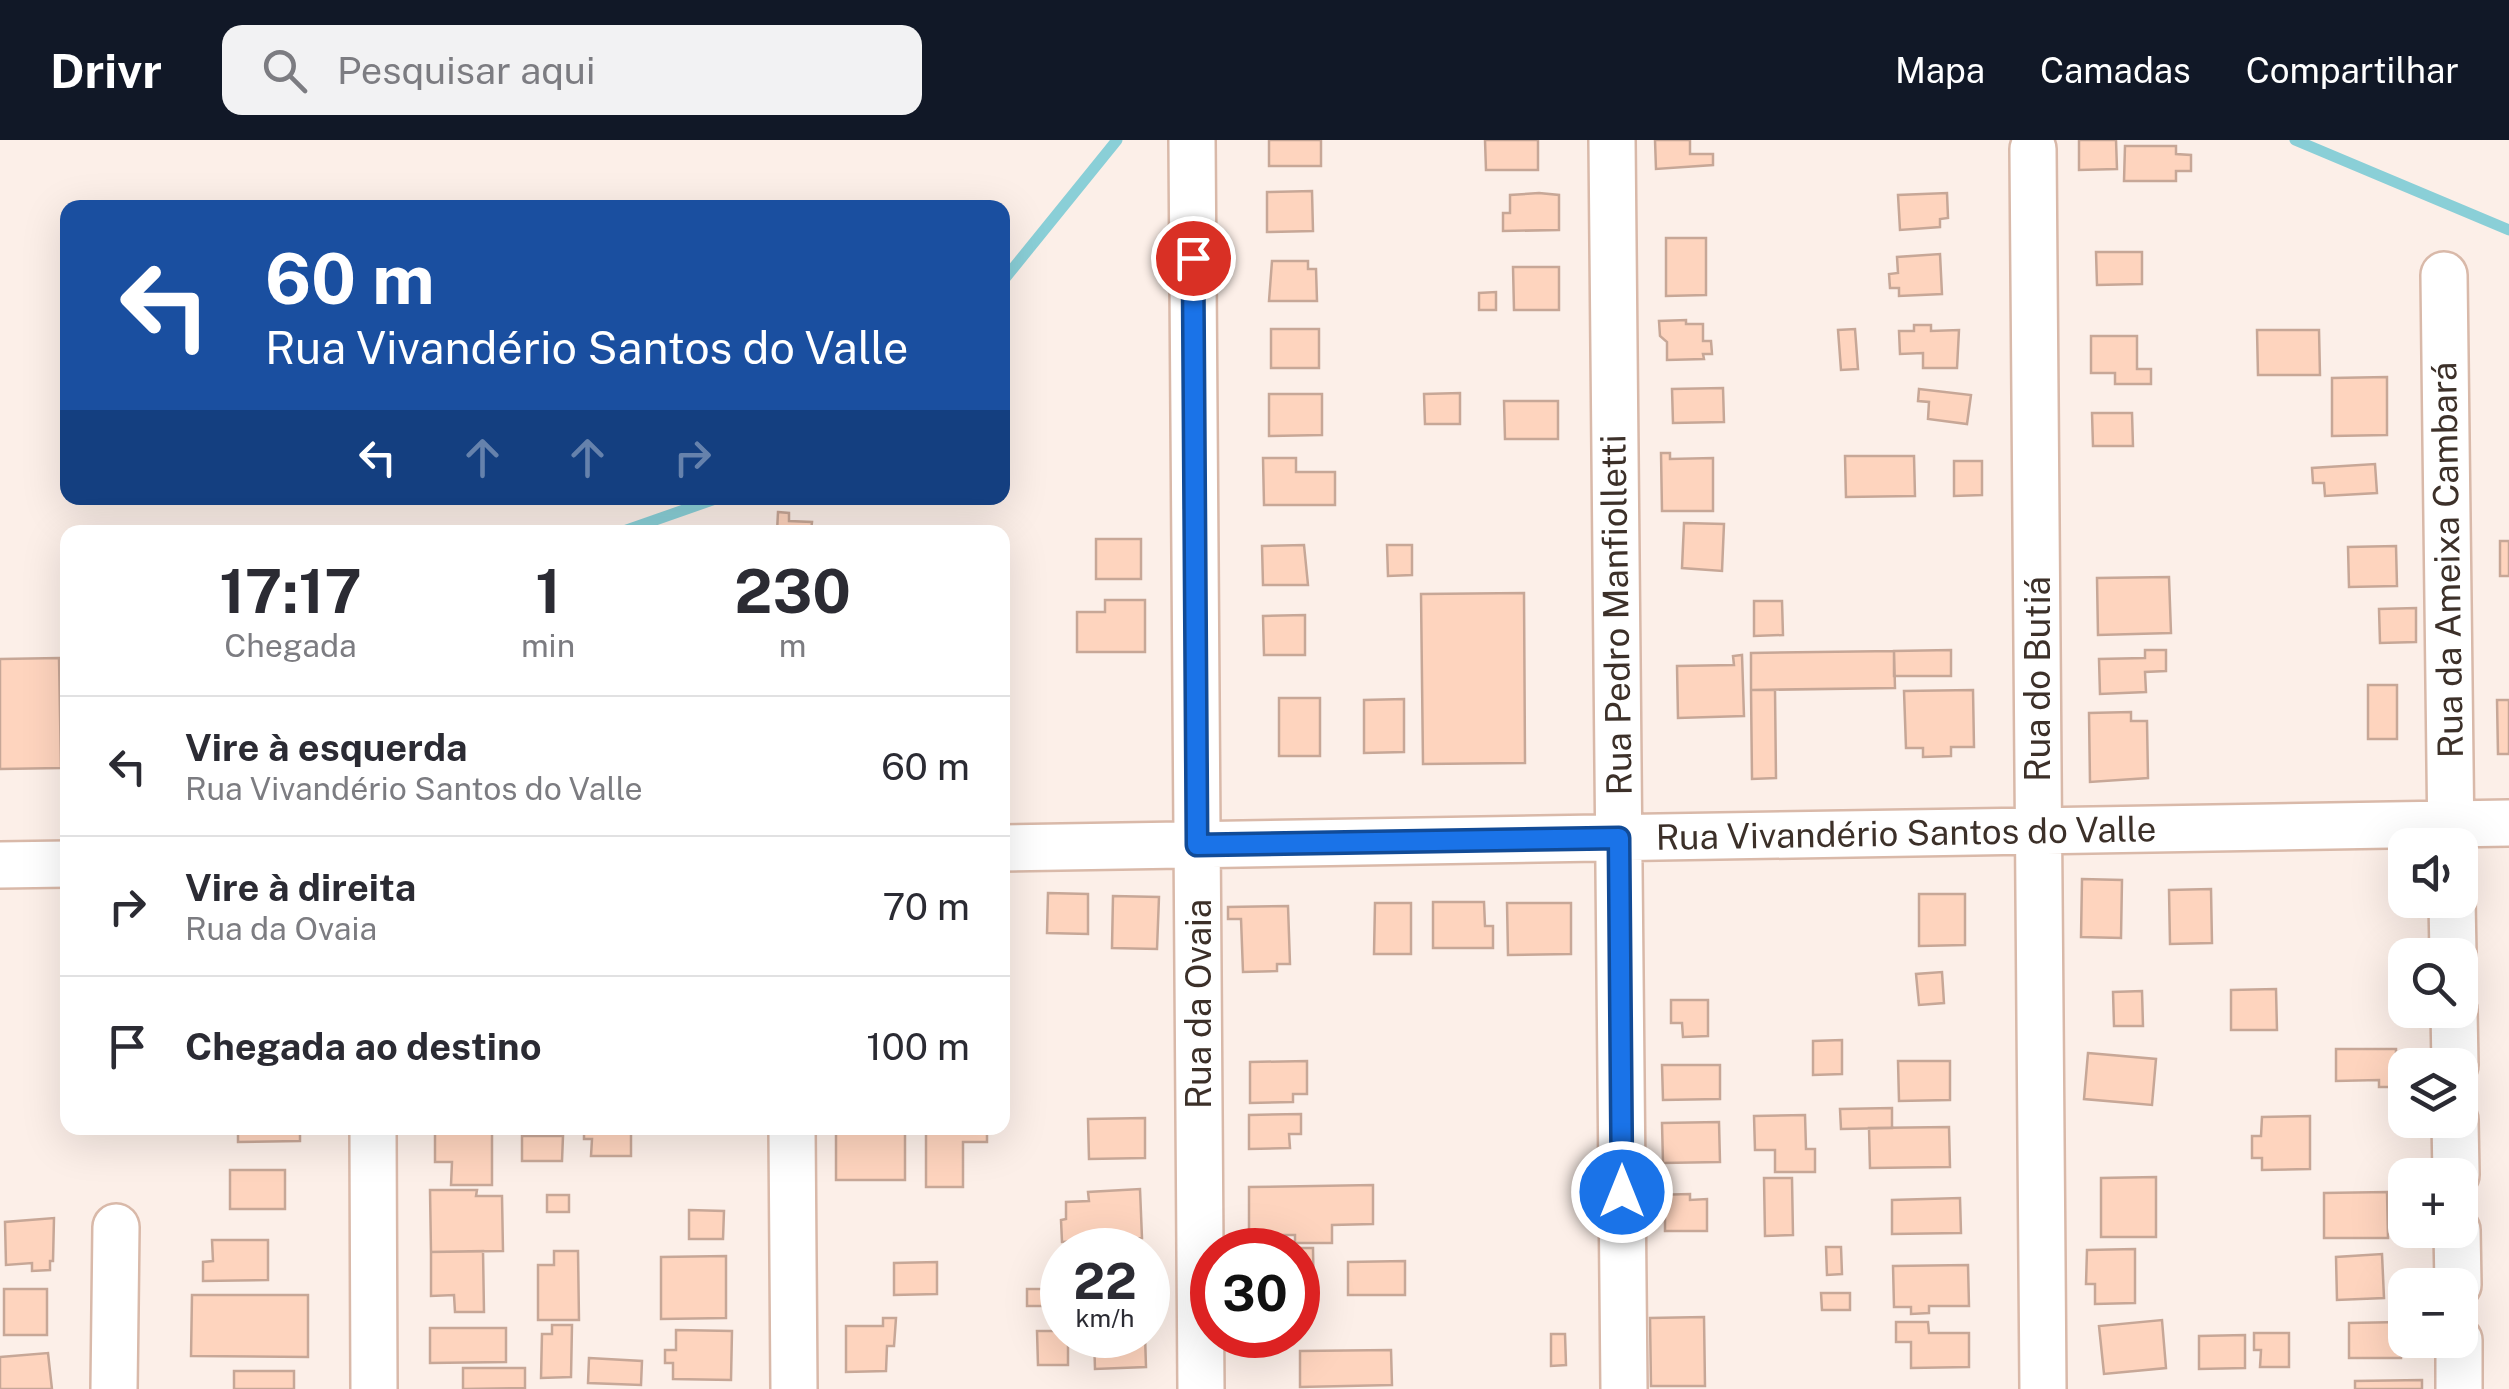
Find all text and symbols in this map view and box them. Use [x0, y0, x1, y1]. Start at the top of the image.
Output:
search box [222, 25, 922, 115]
text: Drivr [50, 42, 162, 99]
icon: search [257, 43, 312, 98]
text: Pesquisar aqui [337, 48, 596, 93]
text: Mapa [1895, 50, 1985, 91]
text: Camadas [2040, 50, 2191, 91]
text: Compartilhar [2246, 50, 2459, 91]
pin [1151, 216, 1236, 301]
icon: arrive [1166, 231, 1221, 286]
text: 60 m [265, 237, 435, 320]
icon: left [100, 240, 230, 370]
text: Rua Vivandério Santos do Valle [265, 321, 909, 374]
street label: Rua da Ameixa Cambará [2423, 362, 2471, 758]
icon: left [350, 430, 405, 485]
icon: ahead [455, 430, 510, 485]
icon: ahead [560, 430, 615, 485]
icon: right [665, 430, 720, 485]
street label: Rua Pedro Manfiolletti [1592, 434, 1640, 796]
text: 17:17 [219, 556, 362, 627]
text: 1 [535, 556, 561, 627]
text: 230 [734, 556, 851, 627]
street label: Rua do Butiá [2017, 576, 2058, 782]
text: Chegada [224, 627, 357, 664]
text: min [521, 627, 575, 664]
text: m [779, 627, 806, 664]
text: Vire à esquerda [185, 725, 468, 770]
icon: left [100, 739, 155, 794]
text: 60 m [881, 744, 970, 789]
text: Rua Vivandério Santos do Valle [185, 770, 643, 807]
street label: Rua Vivandério Santos do Valle [1655, 808, 2157, 858]
map controls [2388, 828, 2478, 1358]
button: sound [2388, 828, 2478, 918]
text: Vire à direita [185, 865, 416, 910]
icon: right [100, 879, 155, 934]
text: 70 m [883, 884, 970, 929]
street label: Rua da Ovaia [1178, 899, 1219, 1109]
text: Rua da Ovaia [185, 910, 377, 947]
button: search [2388, 938, 2478, 1028]
icon: arrive [100, 1019, 155, 1074]
text: Chegada ao destino [185, 1024, 542, 1069]
text: 100 m [866, 1024, 970, 1069]
button: layers [2388, 1048, 2478, 1138]
position arrow [1570, 1140, 1674, 1244]
button: + [2388, 1158, 2478, 1248]
speed limit sign: 30 [1190, 1228, 1320, 1358]
text: 22 [1073, 1251, 1137, 1310]
button: − [2388, 1268, 2478, 1358]
text: km/h [1076, 1303, 1134, 1333]

